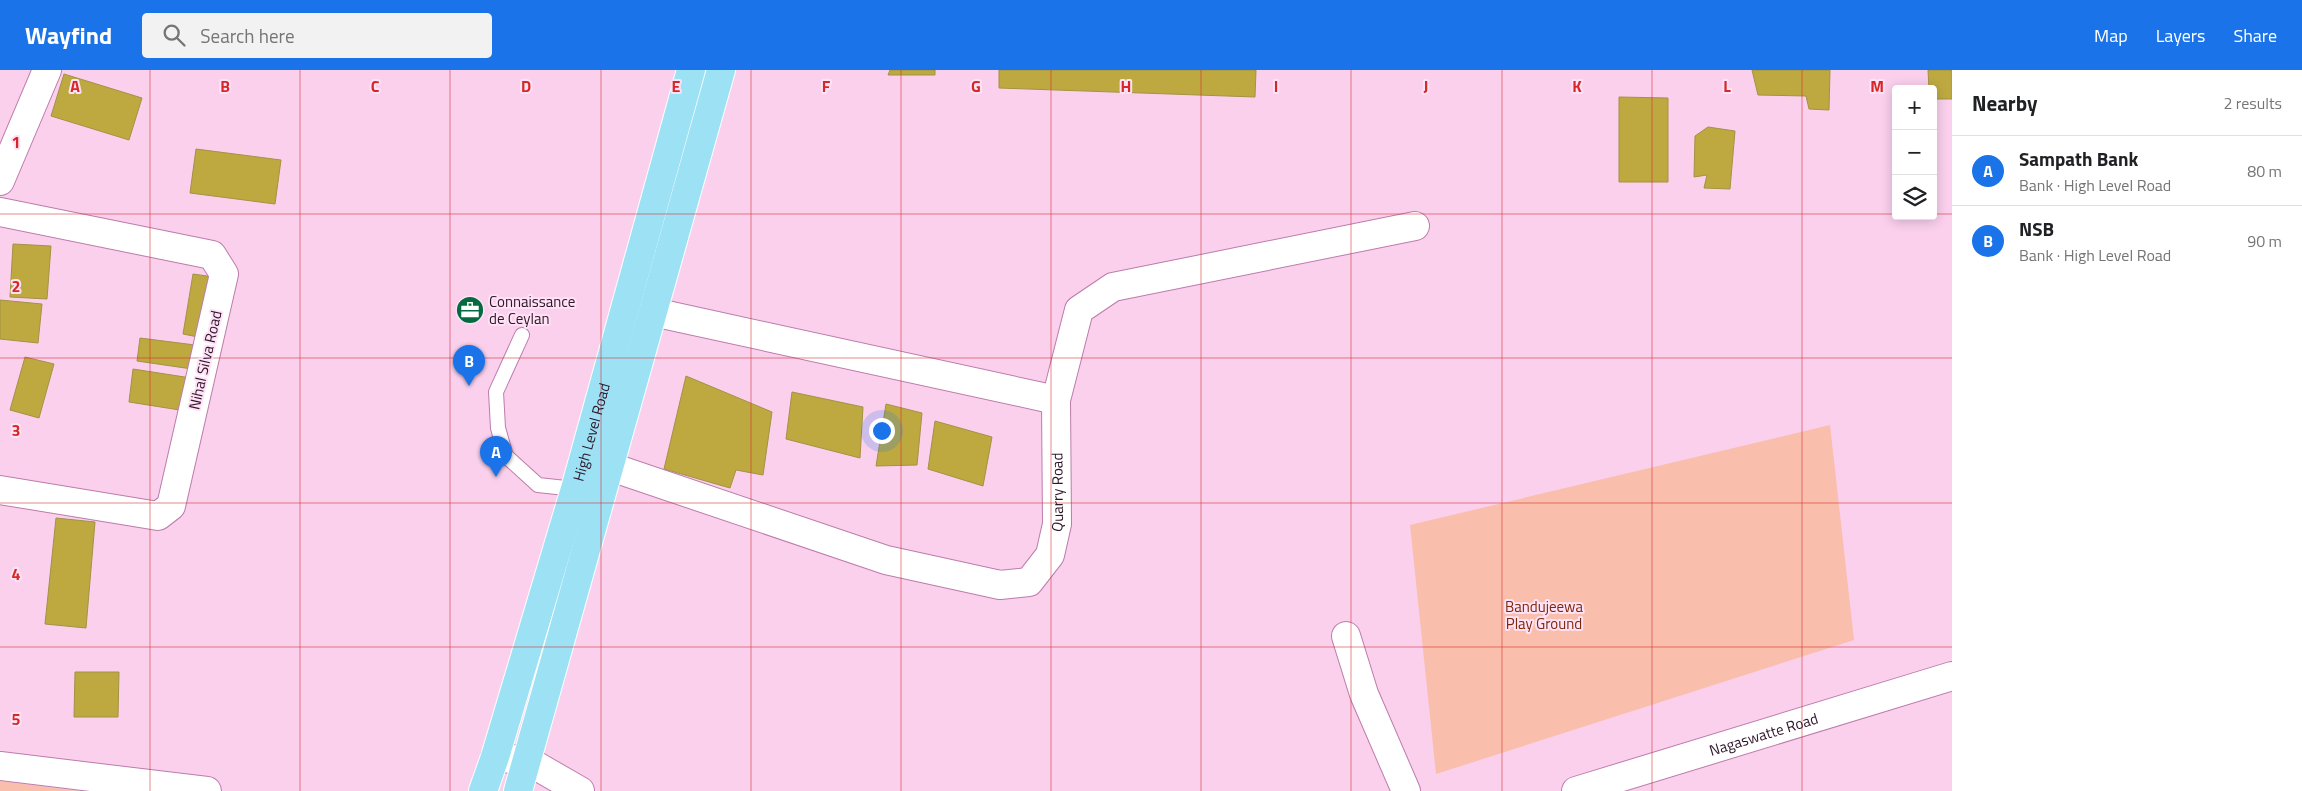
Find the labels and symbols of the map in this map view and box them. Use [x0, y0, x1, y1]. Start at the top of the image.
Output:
text: A [70, 74, 80, 98]
text: B [220, 74, 230, 98]
text: C [371, 74, 380, 98]
text: D [521, 74, 531, 98]
text: E [672, 74, 681, 98]
text: F [822, 74, 831, 98]
text: G [971, 74, 981, 98]
text: H [1121, 74, 1131, 98]
text: I [1274, 74, 1278, 98]
text: J [1424, 74, 1428, 98]
text: K [1572, 74, 1582, 98]
text: L [1723, 74, 1731, 98]
text: M [1870, 74, 1884, 98]
text: 1 [12, 130, 20, 154]
text: 2 [12, 274, 20, 298]
place label: Connaissance de Ceylan [489, 290, 575, 330]
office icon: Connaissance de Ceylan [455, 295, 485, 325]
street label: Nihal Silva Road [182, 308, 228, 412]
pin: B [453, 345, 485, 386]
street label: High Level Road [566, 380, 615, 484]
text: 3 [12, 418, 20, 442]
your location [869, 418, 895, 444]
pin: A [480, 436, 512, 477]
street label: Quarry Road [1044, 453, 1069, 534]
text: 4 [12, 562, 21, 586]
park label: Bandujeewa Play Ground [1505, 595, 1583, 635]
street label: Nagaswatte Road [1706, 706, 1821, 761]
text: 5 [12, 707, 21, 731]

